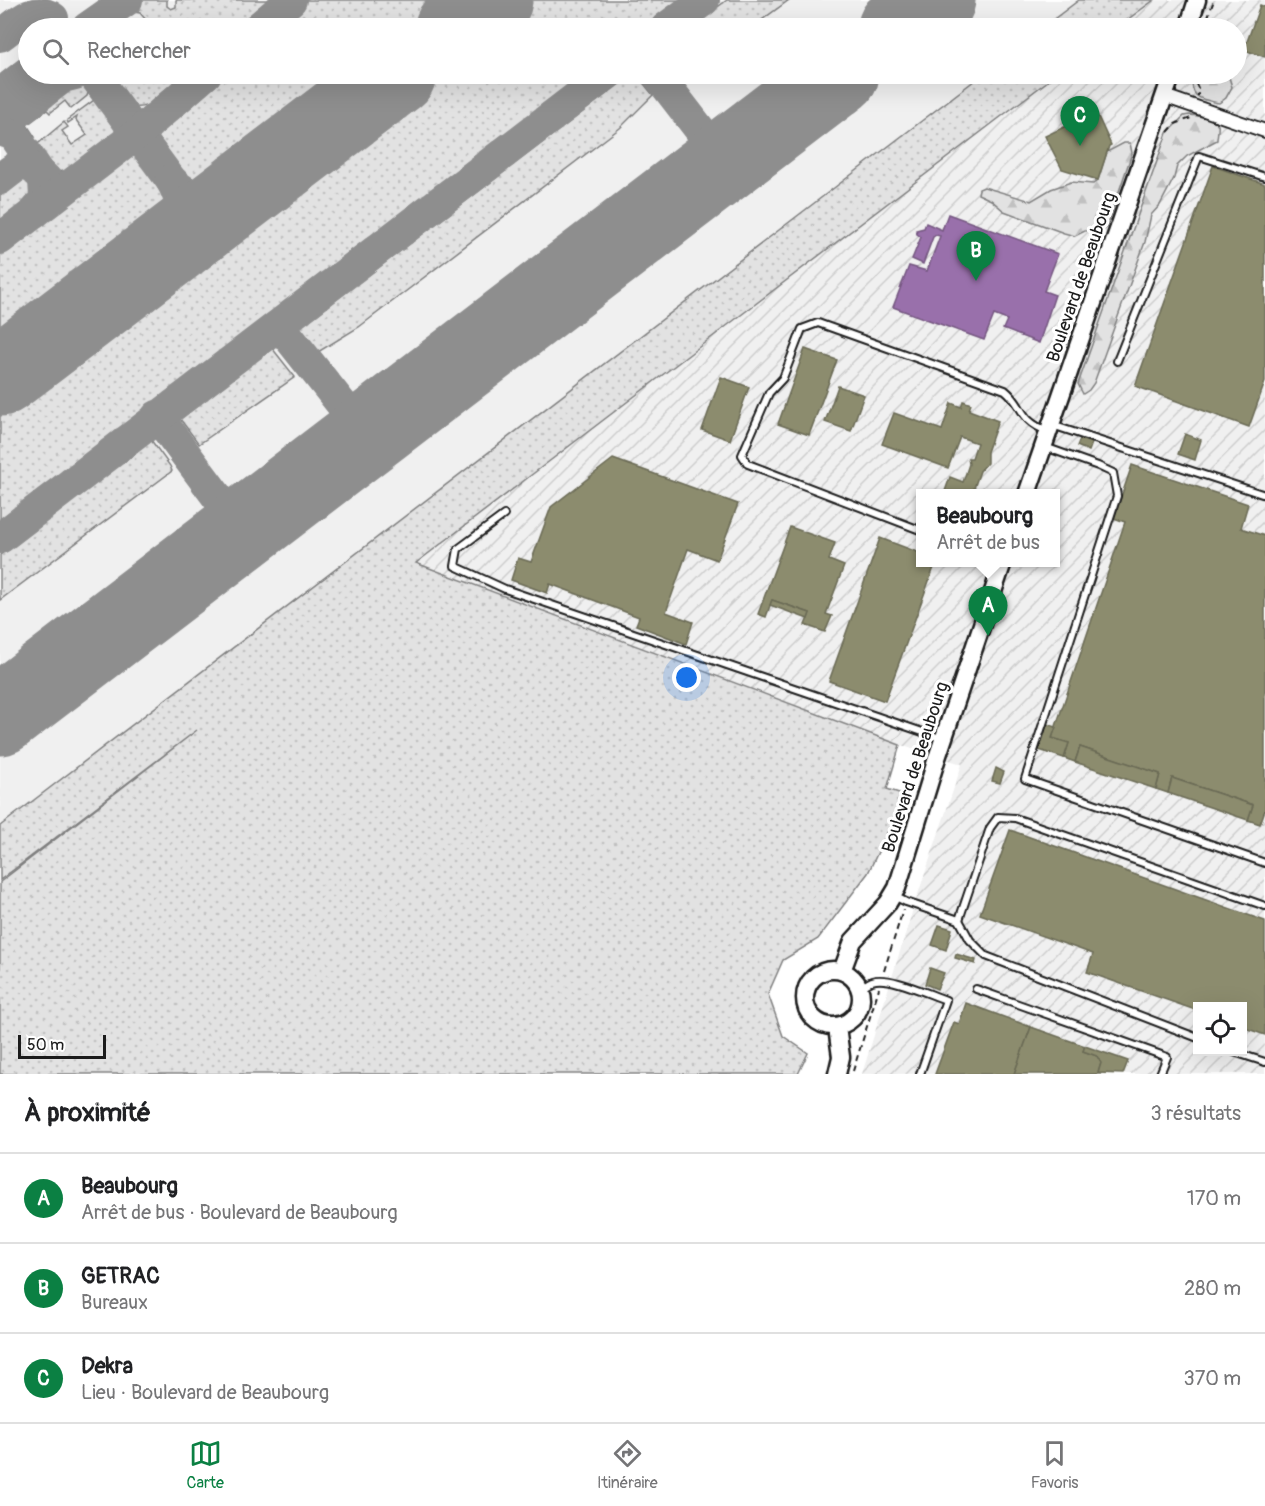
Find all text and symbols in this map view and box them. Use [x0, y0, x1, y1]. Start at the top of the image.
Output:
search box [18, 18, 1247, 84]
icon: search [39, 35, 72, 68]
text: Rechercher [87, 37, 191, 65]
pin: C [1060, 96, 1100, 146]
street label: Boulevard de Beaubourg [1042, 189, 1121, 365]
pin: B [956, 232, 996, 281]
popup [916, 489, 1060, 567]
text: Beaubourg [936, 502, 1033, 530]
text: Arrêt de bus [936, 530, 1040, 555]
pin: A [968, 586, 1008, 636]
your location [672, 663, 701, 692]
street label: Boulevard de Beaubourg [877, 679, 954, 855]
map controls [1193, 1002, 1247, 1056]
button: locate [1193, 1002, 1247, 1056]
scale bar [18, 1032, 106, 1060]
text: 50 m [27, 1035, 64, 1055]
text: À proximité [24, 1097, 151, 1129]
text: 3 résultats [1151, 1101, 1241, 1126]
text: Beaubourg [81, 1172, 178, 1200]
text: A [37, 1186, 50, 1211]
text: 170 m [1187, 1186, 1241, 1211]
text: Arrêt de bus · Boulevard de Beaubourg [81, 1200, 398, 1225]
text: GETRAC [81, 1262, 160, 1290]
text: B [38, 1276, 49, 1301]
text: 280 m [1184, 1276, 1241, 1301]
text: Bureaux [81, 1290, 148, 1315]
text: Dekra [81, 1352, 133, 1380]
text: C [37, 1366, 50, 1391]
text: 370 m [1184, 1366, 1241, 1391]
text: Lieu · Boulevard de Beaubourg [81, 1380, 329, 1405]
tab: Carte [187, 1437, 224, 1493]
tab: Itinéraire [597, 1437, 658, 1493]
tab: Favoris [1031, 1437, 1078, 1493]

